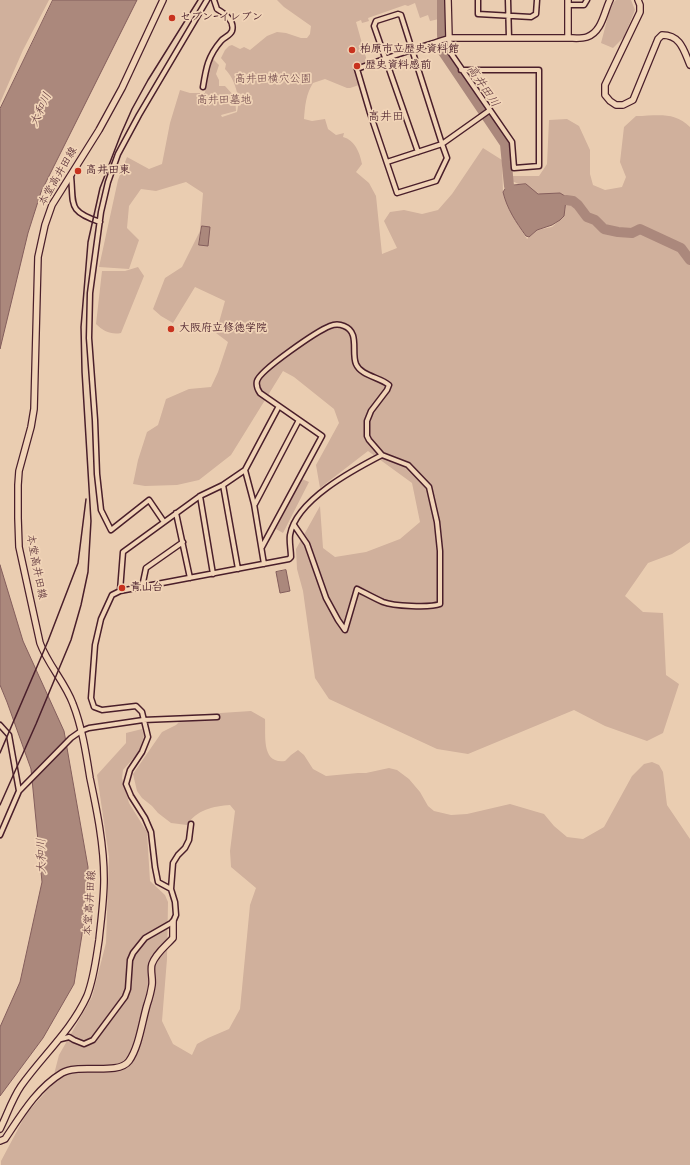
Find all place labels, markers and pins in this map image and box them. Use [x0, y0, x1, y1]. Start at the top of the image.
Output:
place label: セブン-イレブン [180, 11, 263, 25]
marker: セブン-イレブン [167, 13, 177, 23]
place label: 柏原市立歴史資料館 [360, 43, 459, 57]
marker: 柏原市立歴史資料館 [347, 45, 357, 55]
place label: 歴史資料感前 [365, 59, 431, 73]
marker: 歴史資料感前 [352, 61, 362, 71]
place label: 高井田東 [86, 164, 130, 178]
marker: 高井田東 [73, 166, 83, 176]
place label: 大阪府立修徳学院 [179, 322, 267, 336]
marker: 大阪府立修徳学院 [166, 324, 176, 334]
place label: 青山台 [130, 581, 163, 595]
marker: 青山台 [117, 583, 127, 593]

